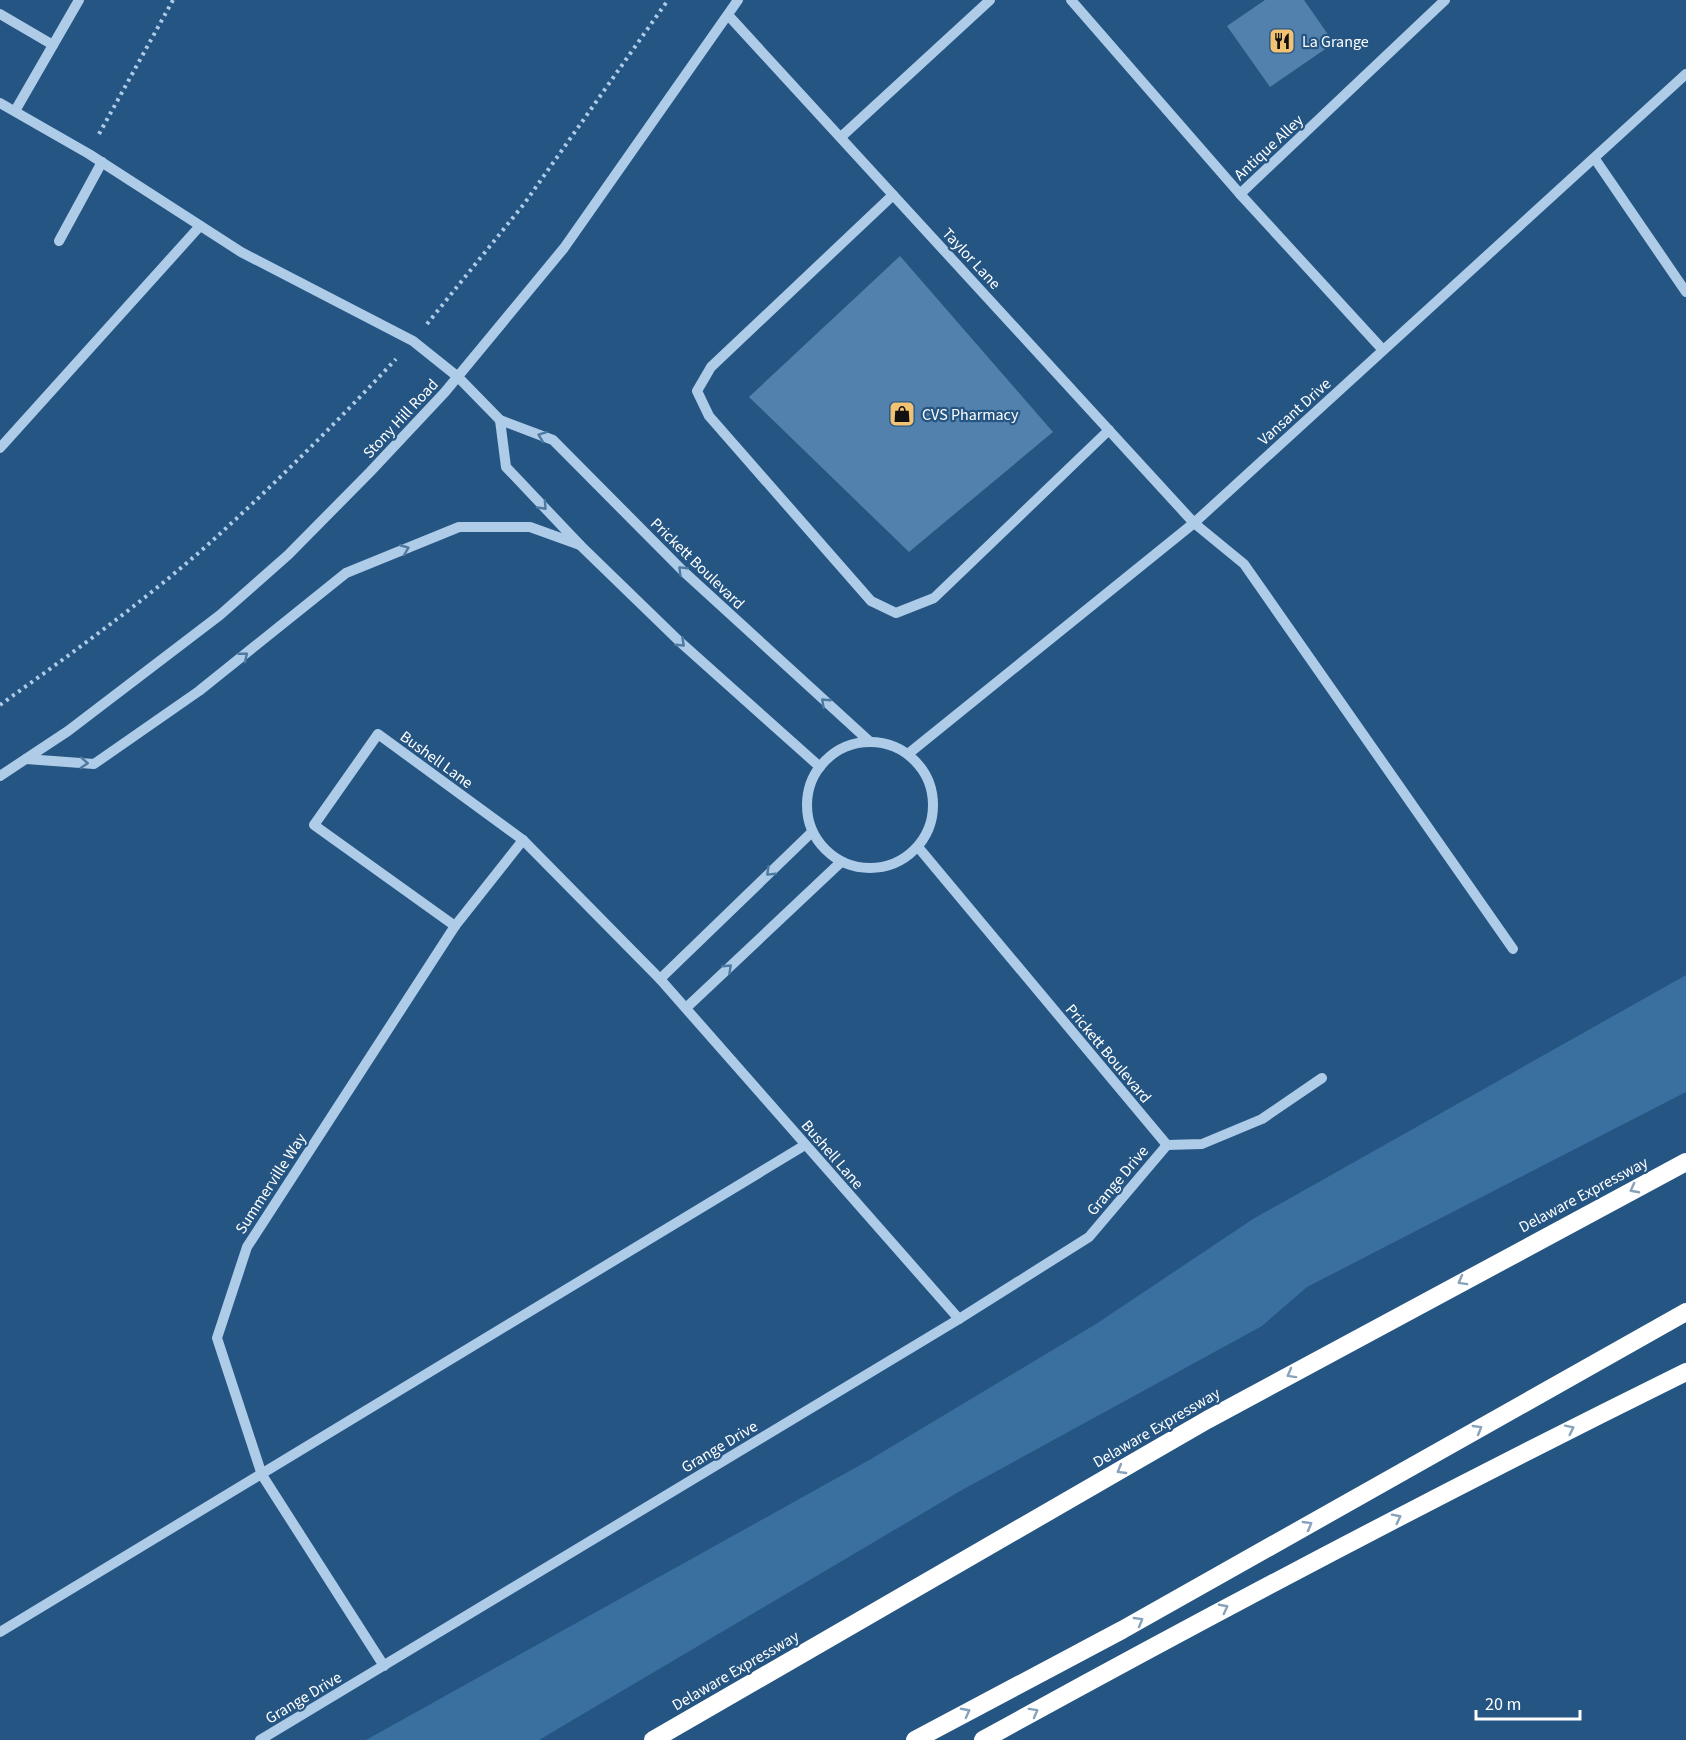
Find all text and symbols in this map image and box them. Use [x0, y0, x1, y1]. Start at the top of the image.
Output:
restaurant icon: La Grange [1267, 26, 1297, 56]
place label: La Grange [1302, 31, 1369, 53]
street label: Antique Alley [1229, 109, 1309, 186]
street label: Taylor Lane [937, 223, 1006, 294]
street label: Vansant Drive [1253, 373, 1336, 451]
street label: Stony Hill Road [358, 374, 443, 463]
shop icon: CVS Pharmacy [887, 399, 917, 429]
place label: CVS Pharmacy [922, 404, 1019, 426]
one-way arrow [537, 431, 548, 443]
one-way arrow [536, 499, 547, 509]
street label: Prickett Boulevard [645, 513, 749, 614]
one-way arrow [399, 544, 410, 556]
one-way arrow [678, 566, 688, 577]
one-way arrow [674, 636, 685, 647]
one-way arrow [237, 652, 248, 663]
one-way arrow [822, 698, 832, 709]
street label: Bushell Lane [395, 726, 477, 794]
one-way arrow [80, 757, 89, 770]
one-way arrow [767, 865, 778, 876]
one-way arrow [721, 964, 732, 975]
street label: Prickett Boulevard [1060, 999, 1156, 1108]
street label: Bushell Lane [796, 1115, 869, 1194]
street label: Summerville Way [230, 1128, 312, 1238]
street label: Grange Drive [1082, 1141, 1154, 1220]
street label: Delaware Expressway [1515, 1151, 1652, 1238]
one-way arrow [1630, 1182, 1641, 1193]
one-way arrow [1458, 1274, 1468, 1285]
one-way arrow [1287, 1367, 1297, 1378]
street label: Delaware Expressway [1089, 1382, 1225, 1473]
street label: Grange Drive [677, 1415, 762, 1478]
one-way arrow [1472, 1425, 1482, 1436]
one-way arrow [1564, 1425, 1575, 1436]
one-way arrow [1117, 1462, 1127, 1474]
one-way arrow [1390, 1513, 1401, 1525]
one-way arrow [1302, 1521, 1312, 1532]
one-way arrow [1218, 1604, 1228, 1615]
one-way arrow [1132, 1617, 1143, 1628]
street label: Delaware Expressway [668, 1625, 804, 1716]
street label: Grange Drive [261, 1666, 346, 1729]
scale bar [1476, 1683, 1580, 1721]
text: 20 m [1485, 1692, 1521, 1717]
one-way arrow [960, 1708, 970, 1719]
one-way arrow [1028, 1708, 1039, 1719]

